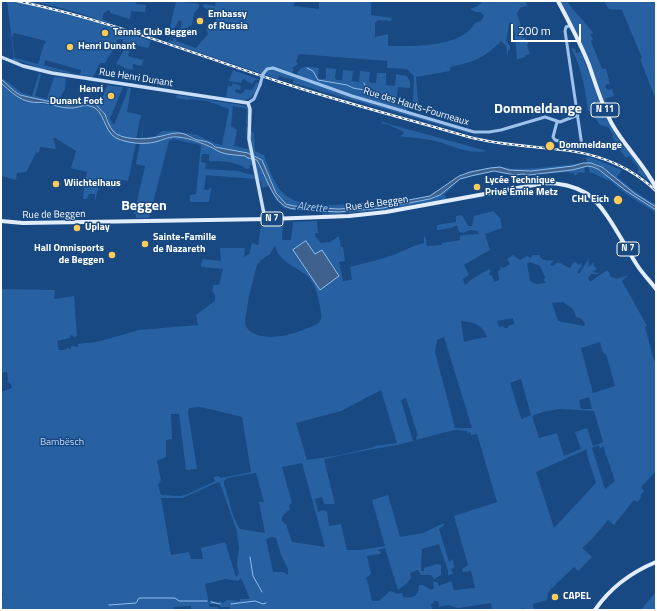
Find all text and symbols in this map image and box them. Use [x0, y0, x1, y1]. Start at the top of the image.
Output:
place label: Embassy of Russia [208, 9, 248, 32]
marker: Embassy of Russia [195, 16, 205, 26]
scale bar [513, 16, 583, 42]
text: 200 m [518, 21, 551, 40]
place label: Tennis Club Beggen [113, 27, 197, 39]
marker: Tennis Club Beggen [100, 28, 110, 38]
place label: Henri Dunant [78, 41, 136, 53]
marker: Henri Dunant [65, 42, 75, 52]
street label: Rue Henri Dunant [98, 66, 174, 90]
place label: Henri Dunant Foot [50, 84, 103, 108]
street label: Rue des Hauts-Fourneaux [362, 85, 470, 129]
marker: Henri Dunant Foot [106, 91, 116, 101]
district label: Dommeldange [494, 102, 582, 118]
road number: N 11 [591, 103, 619, 117]
marker: Dommeldange [544, 140, 556, 152]
place label: Dommeldange [559, 140, 622, 152]
place label: Lycée Technique Privé Émile Metz [485, 175, 558, 198]
place label: Wiichtelhaus [64, 178, 121, 190]
marker: Wiichtelhaus [51, 179, 61, 189]
marker: Lycée Technique Privé Émile Metz [472, 182, 482, 192]
street label: Rue de Beggen [345, 194, 409, 214]
place label: CHL Eich [572, 194, 609, 206]
marker: CHL Eich [612, 194, 624, 206]
district label: Beggen [121, 199, 167, 215]
water label: Alzette [296, 200, 328, 216]
street label: Rue de Beggen [22, 208, 86, 222]
road number: N 7 [261, 212, 283, 226]
place label: Uplay [85, 222, 110, 234]
marker: Uplay [72, 223, 82, 233]
place label: Sainte-Famille de Nazareth [153, 232, 216, 256]
marker: Sainte-Famille de Nazareth [140, 239, 150, 249]
road number: N 7 [617, 242, 639, 256]
place label: Hall Omnisports de Beggen [34, 243, 104, 266]
marker: Hall Omnisports de Beggen [107, 250, 117, 260]
park label: Bambësch [40, 437, 84, 449]
place label: CAPEL [563, 591, 591, 603]
marker: CAPEL [550, 592, 560, 602]

